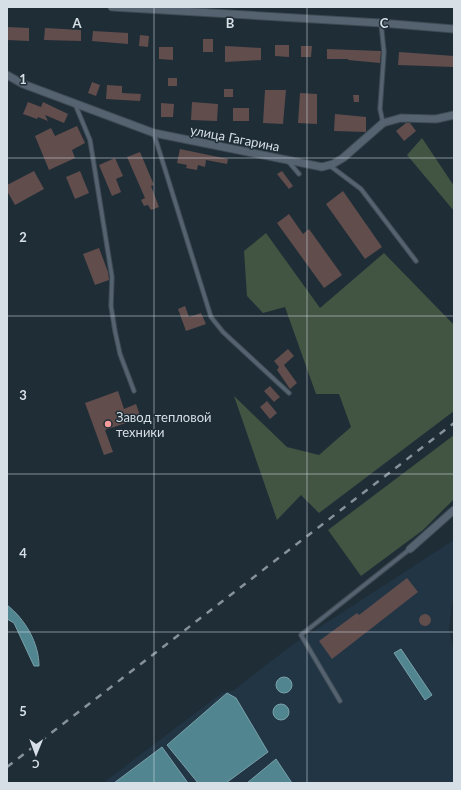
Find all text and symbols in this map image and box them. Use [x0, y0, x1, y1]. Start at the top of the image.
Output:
text: A [71, 15, 82, 31]
text: B [226, 15, 235, 31]
text: C [380, 15, 389, 31]
text: 1 [19, 71, 27, 87]
street label: улица Гагарина [189, 121, 281, 155]
text: 2 [19, 229, 27, 245]
text: 3 [19, 387, 27, 403]
place label: Завод тепловой техники [116, 409, 212, 440]
marker: Завод тепловой техники [103, 419, 113, 429]
text: 4 [19, 545, 27, 561]
text: 5 [19, 703, 27, 719]
north arrow [16, 734, 56, 774]
text: С [31, 758, 40, 771]

